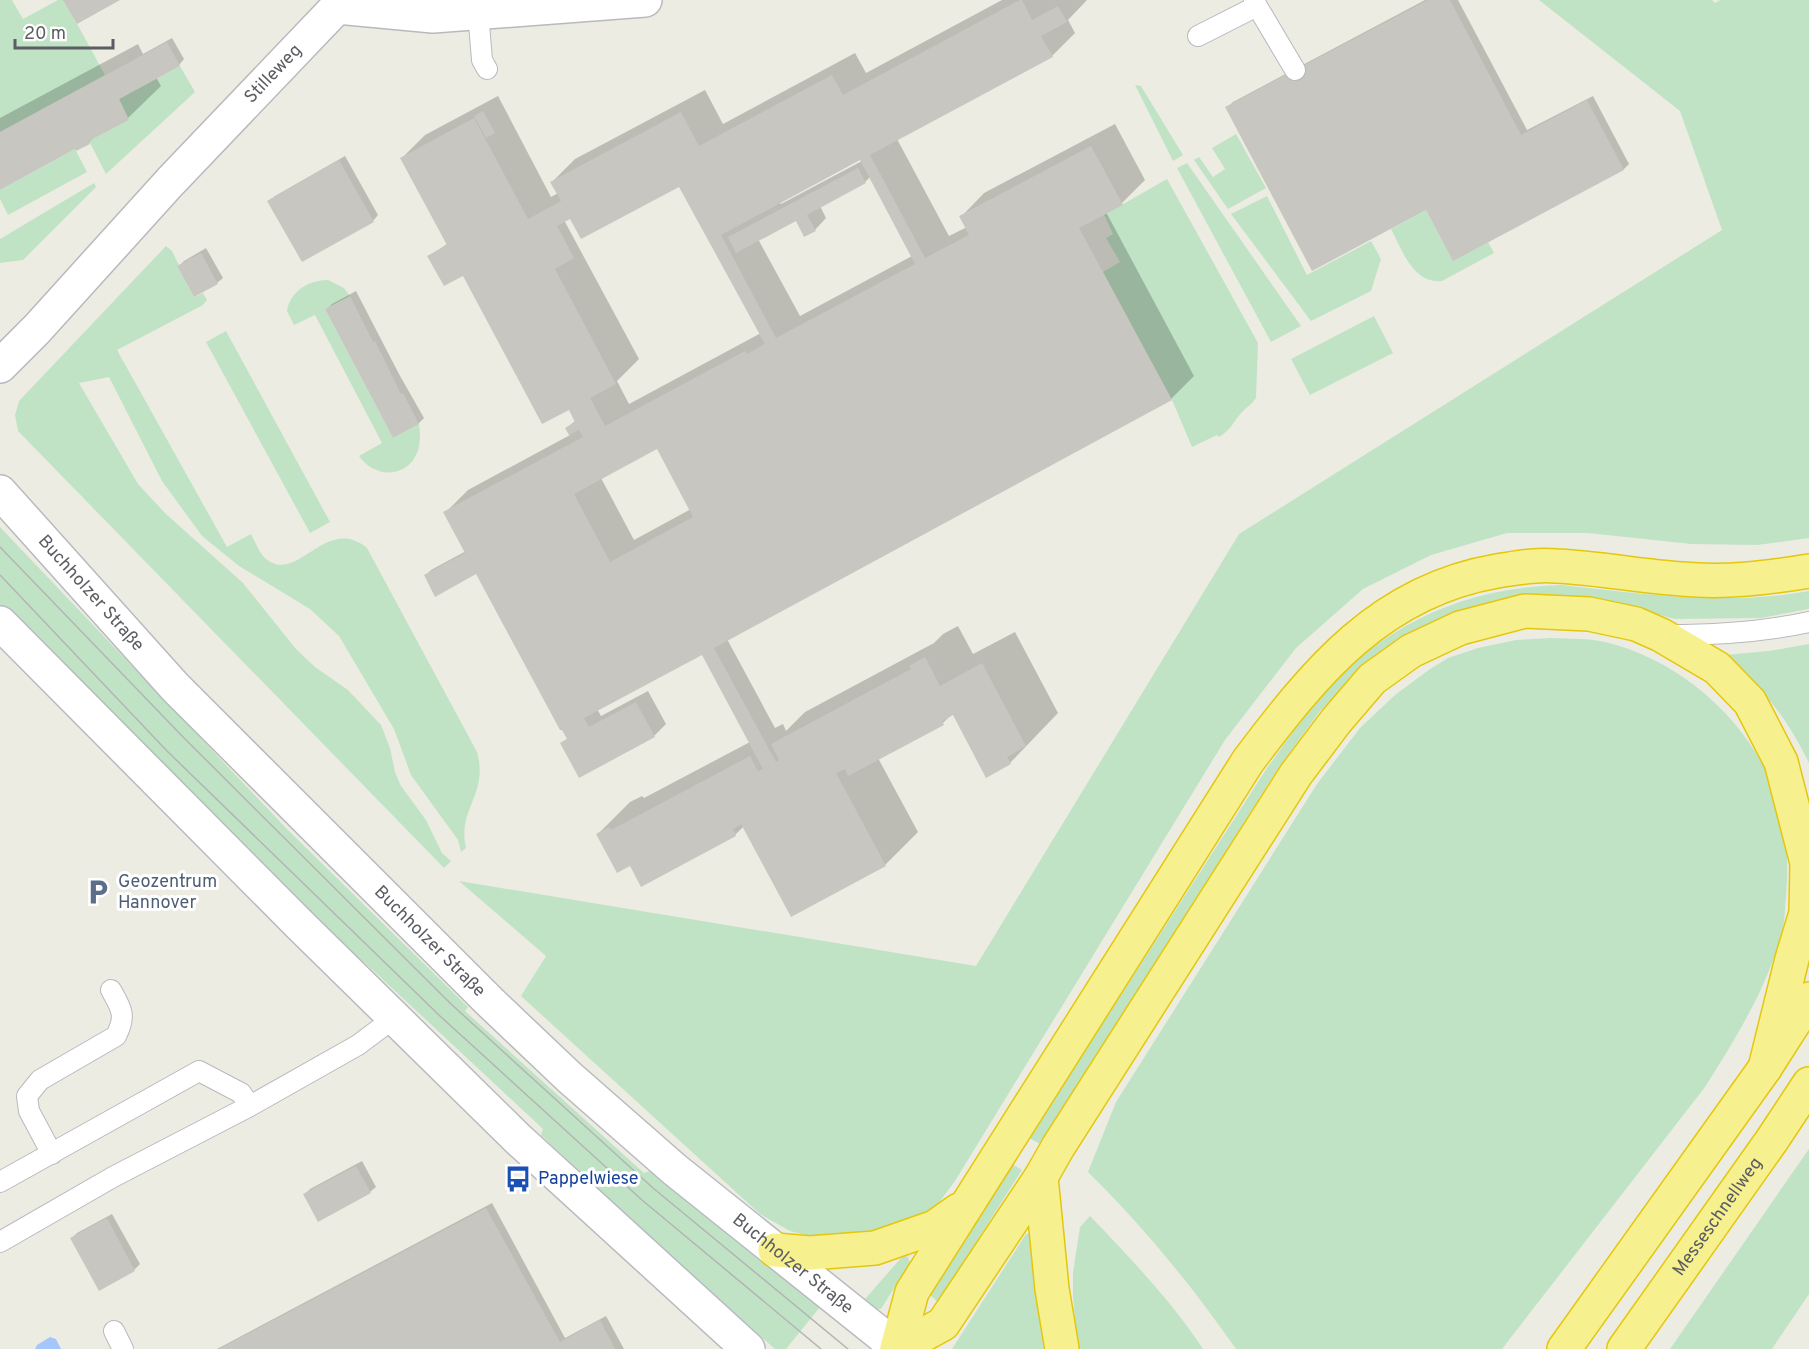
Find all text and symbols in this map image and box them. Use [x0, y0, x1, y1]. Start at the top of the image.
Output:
scale bar [15, 12, 112, 50]
text: 20 m [24, 23, 66, 46]
street label: Stilleweg [239, 39, 307, 108]
street label: Buchholzer Straße [33, 530, 149, 656]
place label: Geozentrum Hannover [118, 871, 217, 915]
parking icon: Geozentrum Hannover [83, 877, 113, 907]
street label: Buchholzer Straße [369, 881, 490, 1002]
street label: Messeschnellweg [1668, 1153, 1768, 1281]
bus stop icon: Pappelwiese [503, 1164, 533, 1194]
place label: Pappelwiese [538, 1168, 639, 1191]
street label: Buchholzer Straße [727, 1209, 858, 1319]

